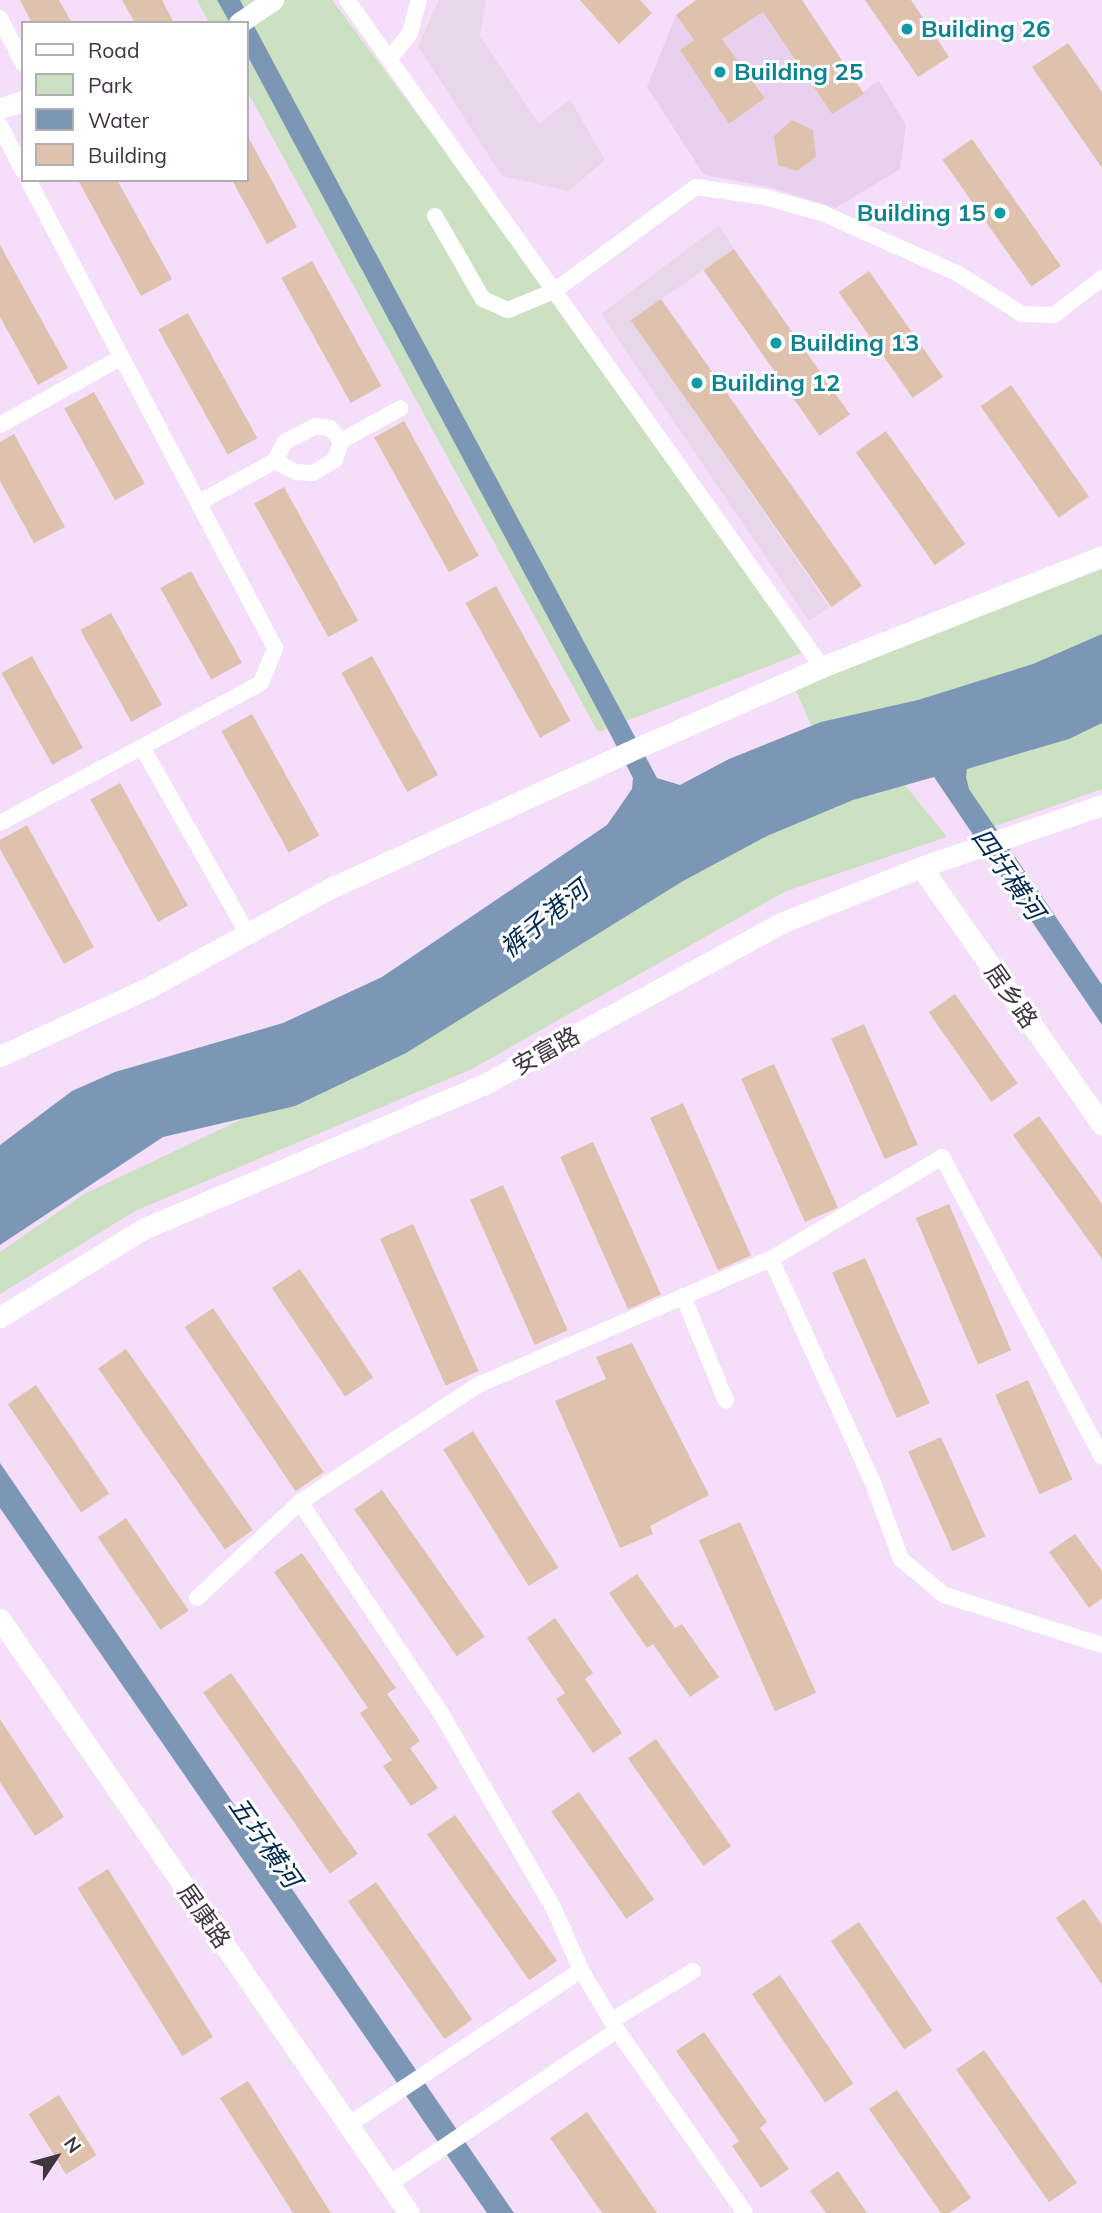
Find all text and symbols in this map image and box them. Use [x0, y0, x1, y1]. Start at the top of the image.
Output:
place label: Building 26 [921, 15, 1050, 43]
legend [21, 21, 248, 182]
marker: Building 26 [899, 21, 915, 37]
text: Road [88, 37, 139, 63]
place label: Building 25 [734, 58, 863, 86]
marker: Building 25 [712, 64, 728, 80]
text: Park [88, 72, 132, 98]
text: Water [88, 107, 149, 133]
text: Building [88, 142, 167, 168]
place label: Building 15 [857, 199, 986, 227]
marker: Building 15 [992, 205, 1008, 221]
place label: Building 13 [790, 329, 919, 357]
marker: Building 13 [768, 335, 784, 351]
place label: Building 12 [711, 369, 840, 397]
marker: Building 12 [689, 375, 705, 391]
water label: 四圩横河 [965, 822, 1051, 926]
water label: 裤子港河 [494, 874, 594, 964]
street label: 居乡路 [979, 958, 1043, 1034]
street label: 安富路 [508, 1021, 584, 1081]
water label: 五圩横河 [222, 1790, 308, 1894]
street label: 居康路 [172, 1878, 236, 1954]
north arrow [21, 2122, 91, 2192]
text: N [59, 2132, 87, 2158]

